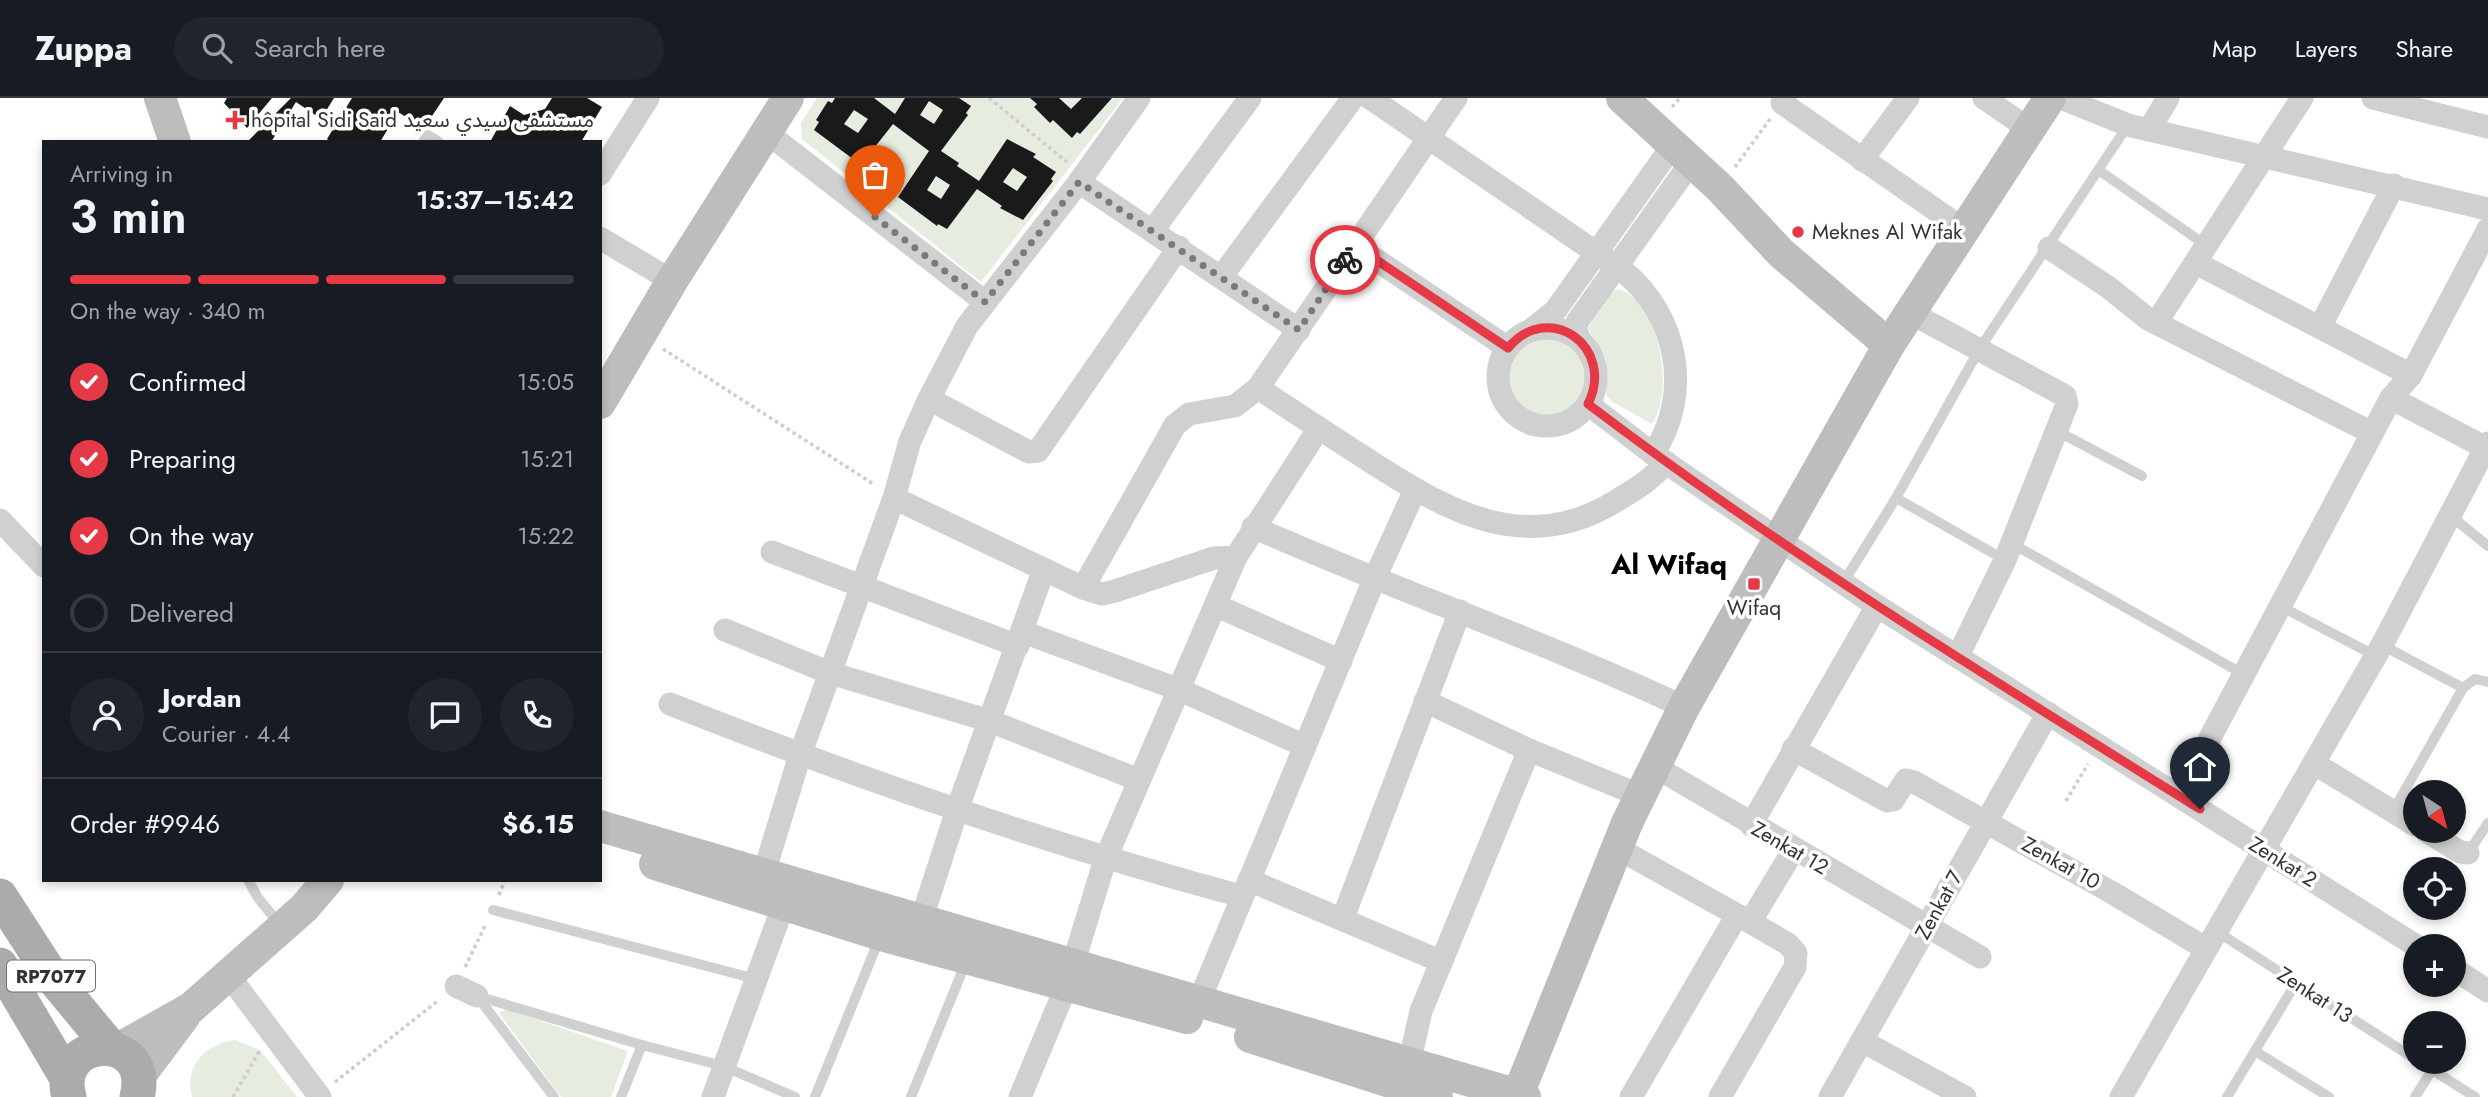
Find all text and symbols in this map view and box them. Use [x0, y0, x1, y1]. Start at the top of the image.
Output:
search box [174, 17, 664, 80]
text: Zuppa [35, 25, 132, 72]
icon: search [198, 29, 236, 67]
text: Search here [254, 29, 385, 67]
text: Map [2212, 31, 2257, 66]
text: Layers [2295, 31, 2357, 66]
text: Share [2395, 31, 2453, 66]
place label: hôpital Sidi Said مستشفى سيدي سعيد [251, 105, 594, 136]
marker: hôpital Sidi Said مستشفى سيدي سعيد [225, 110, 245, 130]
pin [845, 145, 905, 217]
icon: bag [856, 156, 894, 194]
text: Arriving in [70, 157, 173, 191]
text: 15:37–15:42 [416, 181, 574, 219]
text: 3 min [70, 184, 187, 250]
place label: Meknes Al Wifak [1812, 217, 1963, 247]
marker: Meknes Al Wifak [1790, 224, 1806, 240]
courier [1310, 225, 1380, 295]
icon: bike [1326, 241, 1364, 279]
text: On the way · 340 m [70, 294, 266, 328]
icon: check [70, 363, 108, 401]
text: Confirmed [129, 363, 246, 401]
text: 15:05 [517, 365, 574, 399]
icon: check [70, 440, 108, 478]
text: Preparing [129, 440, 236, 478]
text: 15:21 [520, 442, 574, 476]
icon: check [70, 517, 108, 555]
text: On the way [129, 517, 254, 555]
text: 15:22 [518, 519, 574, 553]
district label: Al Wifaq [1610, 544, 1727, 585]
marker: Wifaq [1746, 576, 1762, 592]
place label: Wifaq [1727, 593, 1781, 623]
text: Delivered [129, 594, 234, 632]
button: person [70, 678, 144, 752]
button: chat [408, 678, 482, 752]
button: phone [500, 678, 574, 752]
text: Jordan [162, 679, 242, 717]
text: Courier · 4.4 [162, 717, 290, 751]
pin [2170, 737, 2230, 809]
icon: home [2181, 748, 2219, 786]
north arrow [2403, 780, 2466, 844]
map controls [2403, 780, 2466, 1074]
text: Order #9946 [70, 805, 220, 843]
text: $6.15 [502, 805, 574, 843]
street label: Zenkat 12 [1746, 814, 1834, 882]
street label: Zenkat 10 [2016, 829, 2106, 897]
street label: Zenkat 2 [2243, 829, 2323, 895]
button: locate [2403, 857, 2466, 920]
street label: Zenkat 7 [1908, 865, 1970, 945]
button: + [2403, 934, 2466, 997]
street label: Zenkat 13 [2271, 959, 2359, 1031]
road number: RP7077 [7, 960, 95, 992]
button: − [2403, 1011, 2466, 1074]

